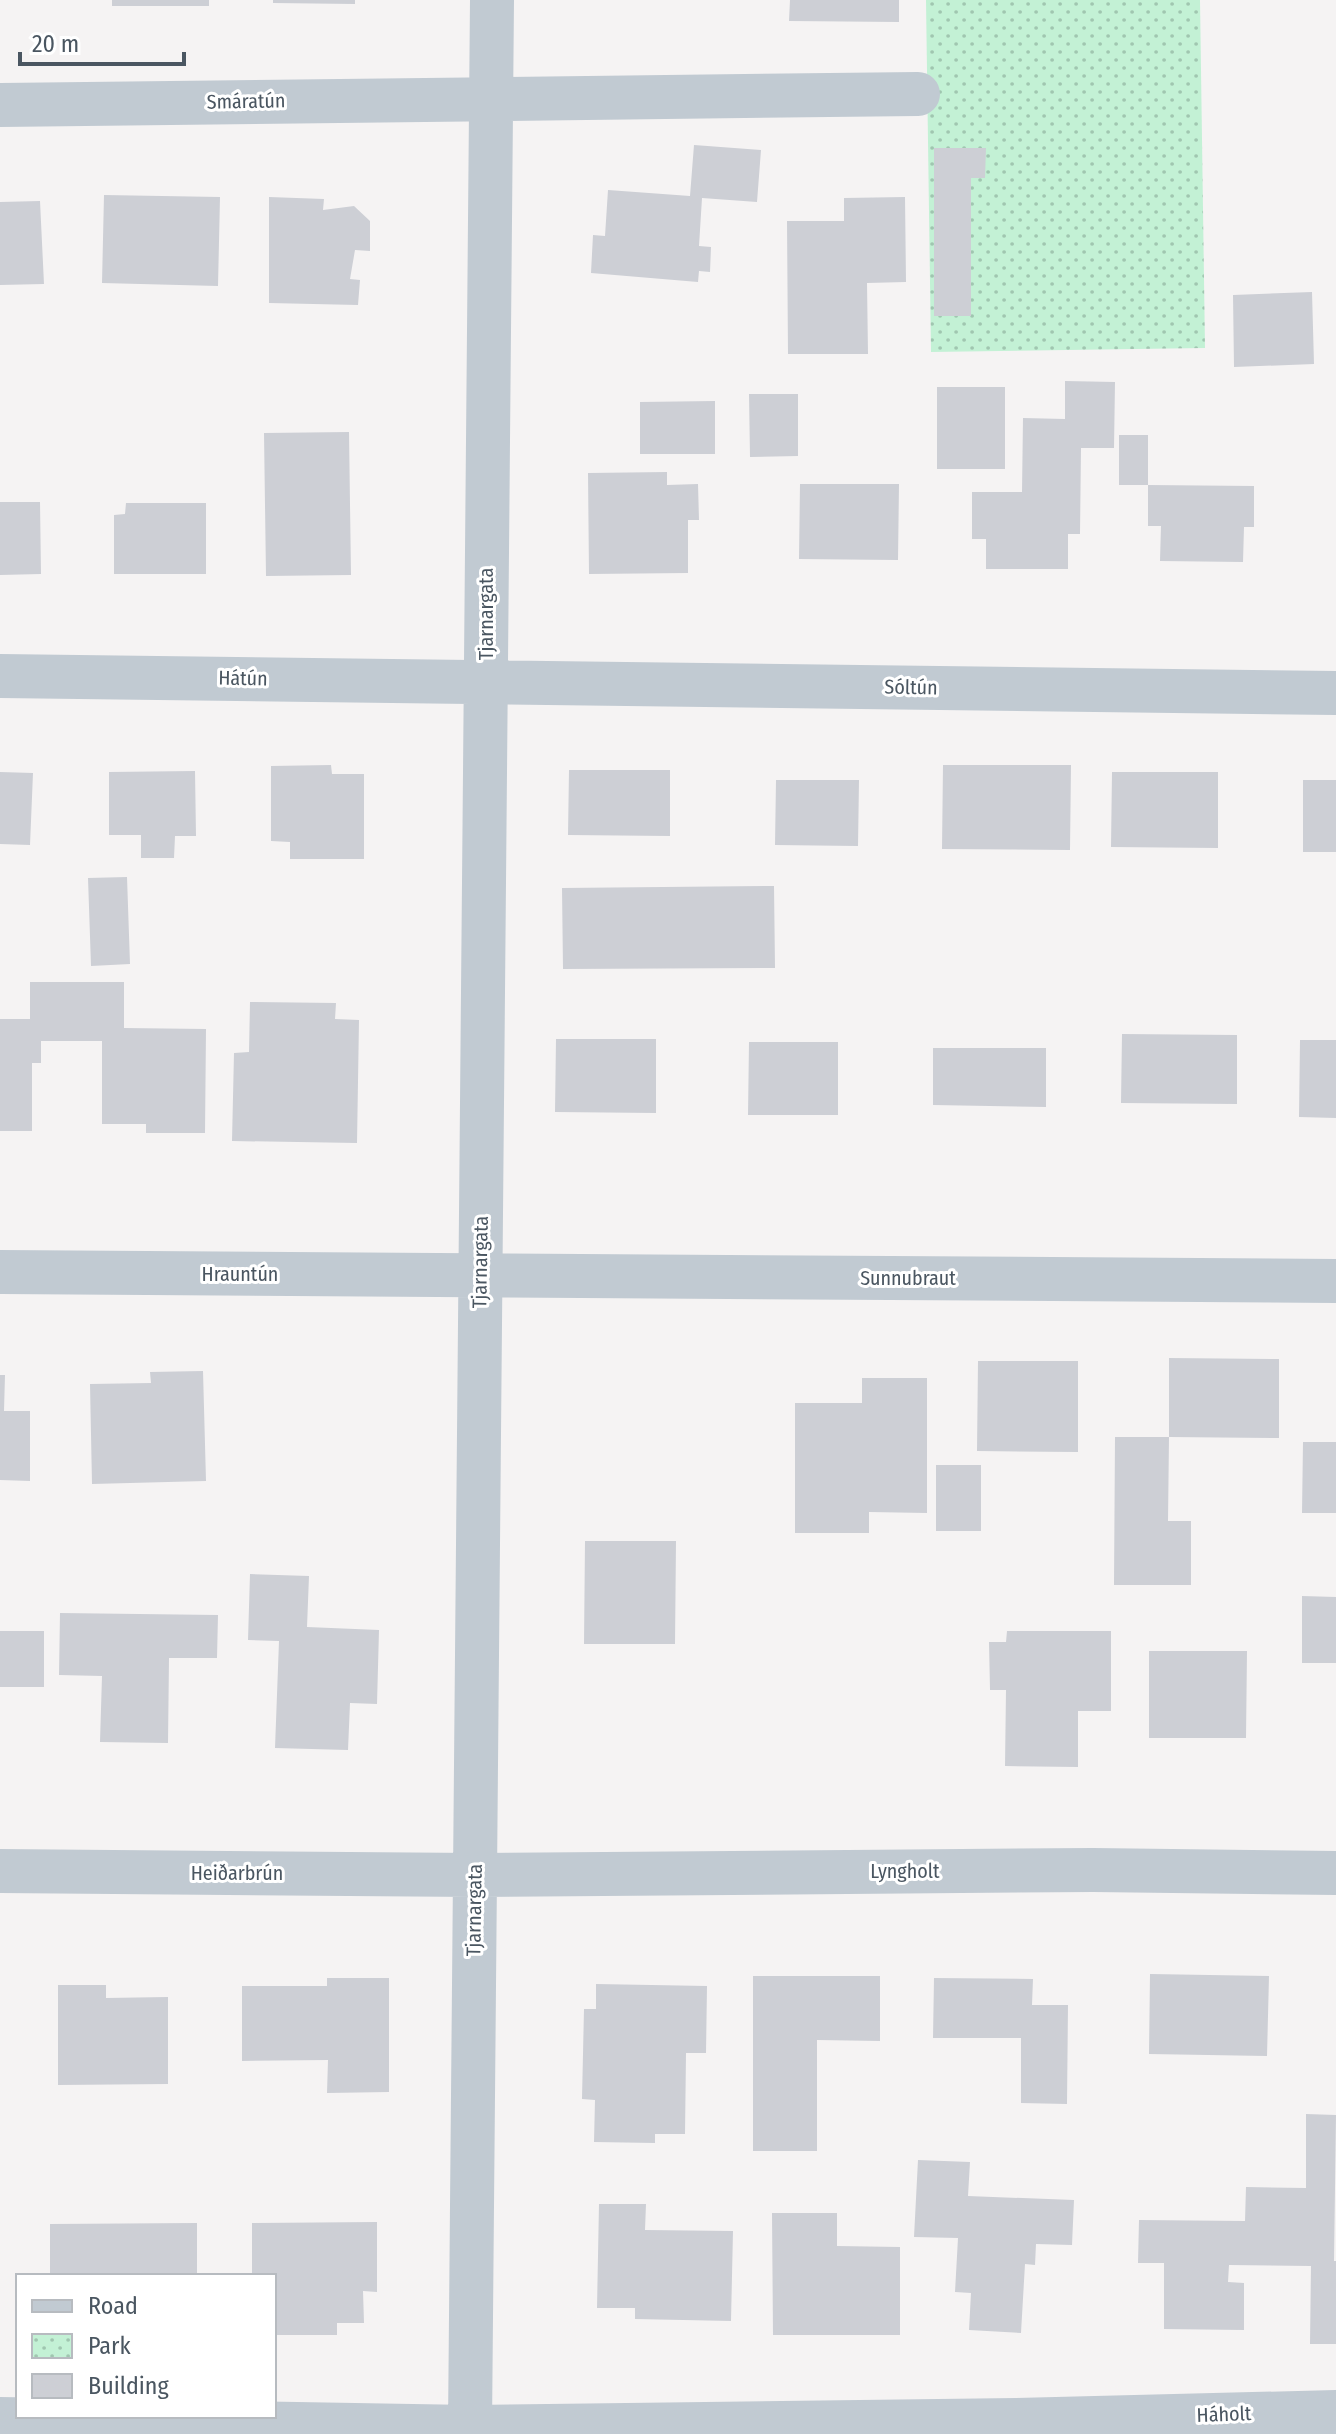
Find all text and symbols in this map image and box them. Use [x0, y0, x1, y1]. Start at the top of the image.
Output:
scale bar [20, 16, 184, 66]
text: 20 m [32, 30, 79, 58]
street label: Smáratún [206, 88, 286, 114]
street label: Tjarnargata [474, 568, 498, 660]
street label: Hátún [218, 666, 268, 690]
street label: Sóltún [884, 675, 938, 699]
street label: Tjarnargata [467, 1216, 493, 1308]
street label: Hrauntún [202, 1262, 278, 1286]
street label: Sunnubraut [860, 1266, 956, 1290]
street label: Lyngholt [870, 1859, 940, 1883]
street label: Heiðarbrún [191, 1861, 283, 1885]
street label: Tjarnargata [461, 1864, 487, 1956]
legend [16, 2274, 276, 2418]
text: Road [88, 2292, 138, 2320]
text: Park [88, 2332, 131, 2360]
text: Building [88, 2372, 170, 2400]
street label: Háholt [1196, 2401, 1252, 2427]

